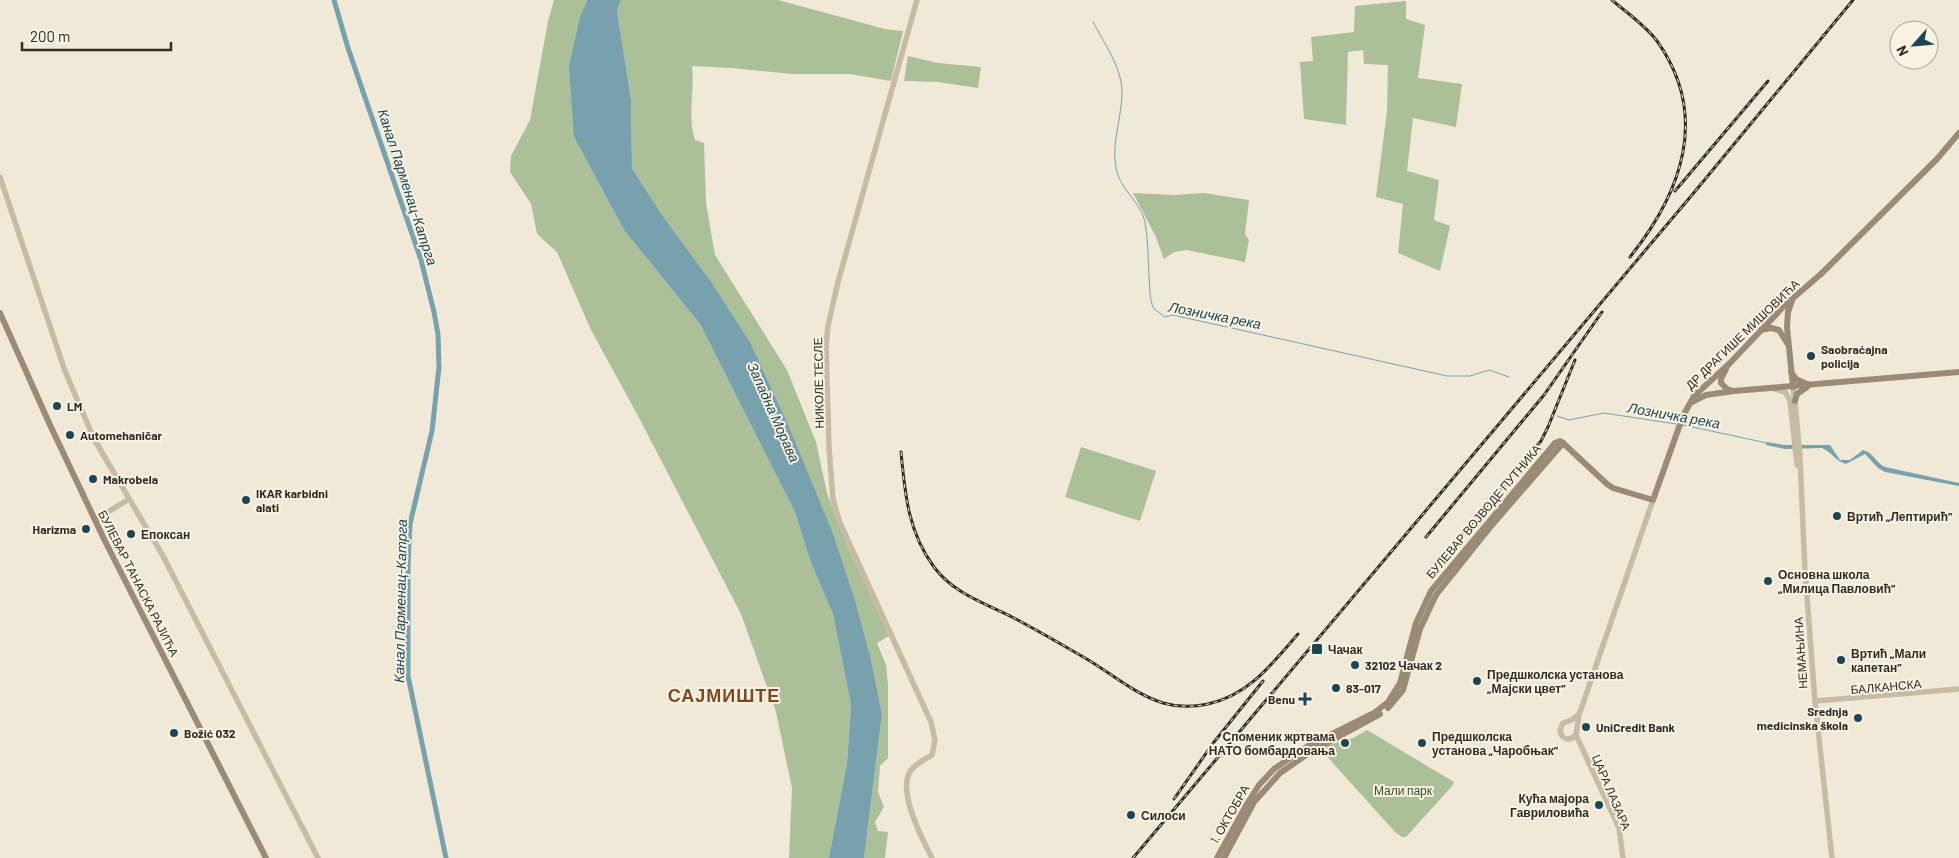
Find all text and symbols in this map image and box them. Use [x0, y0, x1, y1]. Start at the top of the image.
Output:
scale bar [22, 20, 171, 52]
north arrow [1889, 20, 1939, 70]
text: 200 m [30, 27, 70, 45]
text: N [1892, 43, 1912, 59]
water label: Канал Парменац-Катрга [375, 107, 441, 268]
street label: ДР ДРАГИШЕ МИШОВИЋА [1682, 276, 1802, 393]
water label: Лозничка река [1166, 298, 1263, 332]
street label: НИКОЛЕ ТЕСЛЕ [810, 337, 826, 429]
place label: Saobraćajna policija [1821, 342, 1887, 370]
marker: Saobraćajna policija [1805, 350, 1817, 362]
water label: Западна Морава [744, 359, 804, 465]
water label: Лозничка река [1625, 398, 1722, 432]
place label: LM [67, 399, 82, 413]
marker: LM [51, 400, 63, 412]
place label: Automehaničar [80, 428, 163, 442]
marker: Automehaničar [64, 429, 76, 441]
street label: БУЛЕВАР ВОЈВОДЕ ПУТНИКА [1423, 441, 1544, 582]
place label: Makrobela [103, 472, 158, 486]
marker: Makrobela [87, 473, 99, 485]
place label: IKAR karbidni alati [256, 486, 328, 514]
marker: IKAR karbidni alati [240, 494, 252, 506]
street label: БУЛЕВАР ТАНАСКА РАЈИЋА [96, 508, 182, 658]
place label: Вртић „Лептирић” [1847, 509, 1953, 524]
marker: Вртић „Лептирић” [1831, 510, 1843, 522]
water label: Канал Парменац-Катрга [390, 519, 410, 683]
place label: Harizma [33, 522, 76, 536]
marker: Harizma [80, 523, 92, 535]
place label: Епоксан [141, 527, 190, 541]
marker: Епоксан [125, 528, 137, 540]
place label: Основна школа „Милица Павловић” [1778, 567, 1896, 596]
marker: Основна школа „Милица Павловић” [1762, 575, 1774, 587]
street label: НЕМАЊИНА [1791, 617, 1809, 689]
marker: Чачак [1310, 642, 1324, 656]
place label: Чачак [1328, 642, 1363, 656]
place label: Вртић „Мали капетан” [1851, 646, 1926, 674]
marker: Вртић „Мали капетан” [1835, 654, 1847, 666]
place label: 32102 Чачак 2 [1365, 658, 1442, 672]
marker: 32102 Чачак 2 [1349, 659, 1361, 671]
place label: Предшколска установа „Мајски цвет” [1487, 667, 1624, 696]
marker: Предшколска установа „Мајски цвет” [1471, 675, 1483, 687]
street label: БАЛКАНСКА [1850, 676, 1922, 696]
place label: 83-017 [1346, 681, 1381, 695]
marker: 83-017 [1330, 682, 1342, 694]
district label: САЈМИШТЕ [668, 684, 780, 706]
place label: Benu [1268, 692, 1295, 706]
marker: Benu [1299, 693, 1311, 705]
place label: Srednja medicinska škola [1757, 704, 1848, 732]
marker: Srednja medicinska škola [1852, 712, 1864, 724]
place label: UniCredit Bank [1596, 720, 1676, 734]
marker: UniCredit Bank [1580, 721, 1592, 733]
place label: Božić 032 [184, 726, 236, 740]
marker: Božić 032 [168, 727, 180, 739]
place label: Споменик жртвама НАТО бомбардовања [1209, 729, 1335, 758]
place label: Предшколска установа „Чаробњак” [1432, 729, 1559, 758]
marker: Споменик жртвама НАТО бомбардовања [1339, 737, 1351, 749]
marker: Предшколска установа „Чаробњак” [1416, 737, 1428, 749]
street label: ЦАРА ЛАЗАРА [1589, 752, 1634, 832]
street label: 1. ОКТОБРА [1207, 782, 1251, 846]
park label: Мали парк [1374, 783, 1433, 798]
place label: Кућа мајора Гавриловића [1510, 791, 1589, 820]
marker: Кућа мајора Гавриловића [1593, 799, 1605, 811]
place label: Силоси [1141, 808, 1186, 822]
marker: Силоси [1125, 809, 1137, 821]

